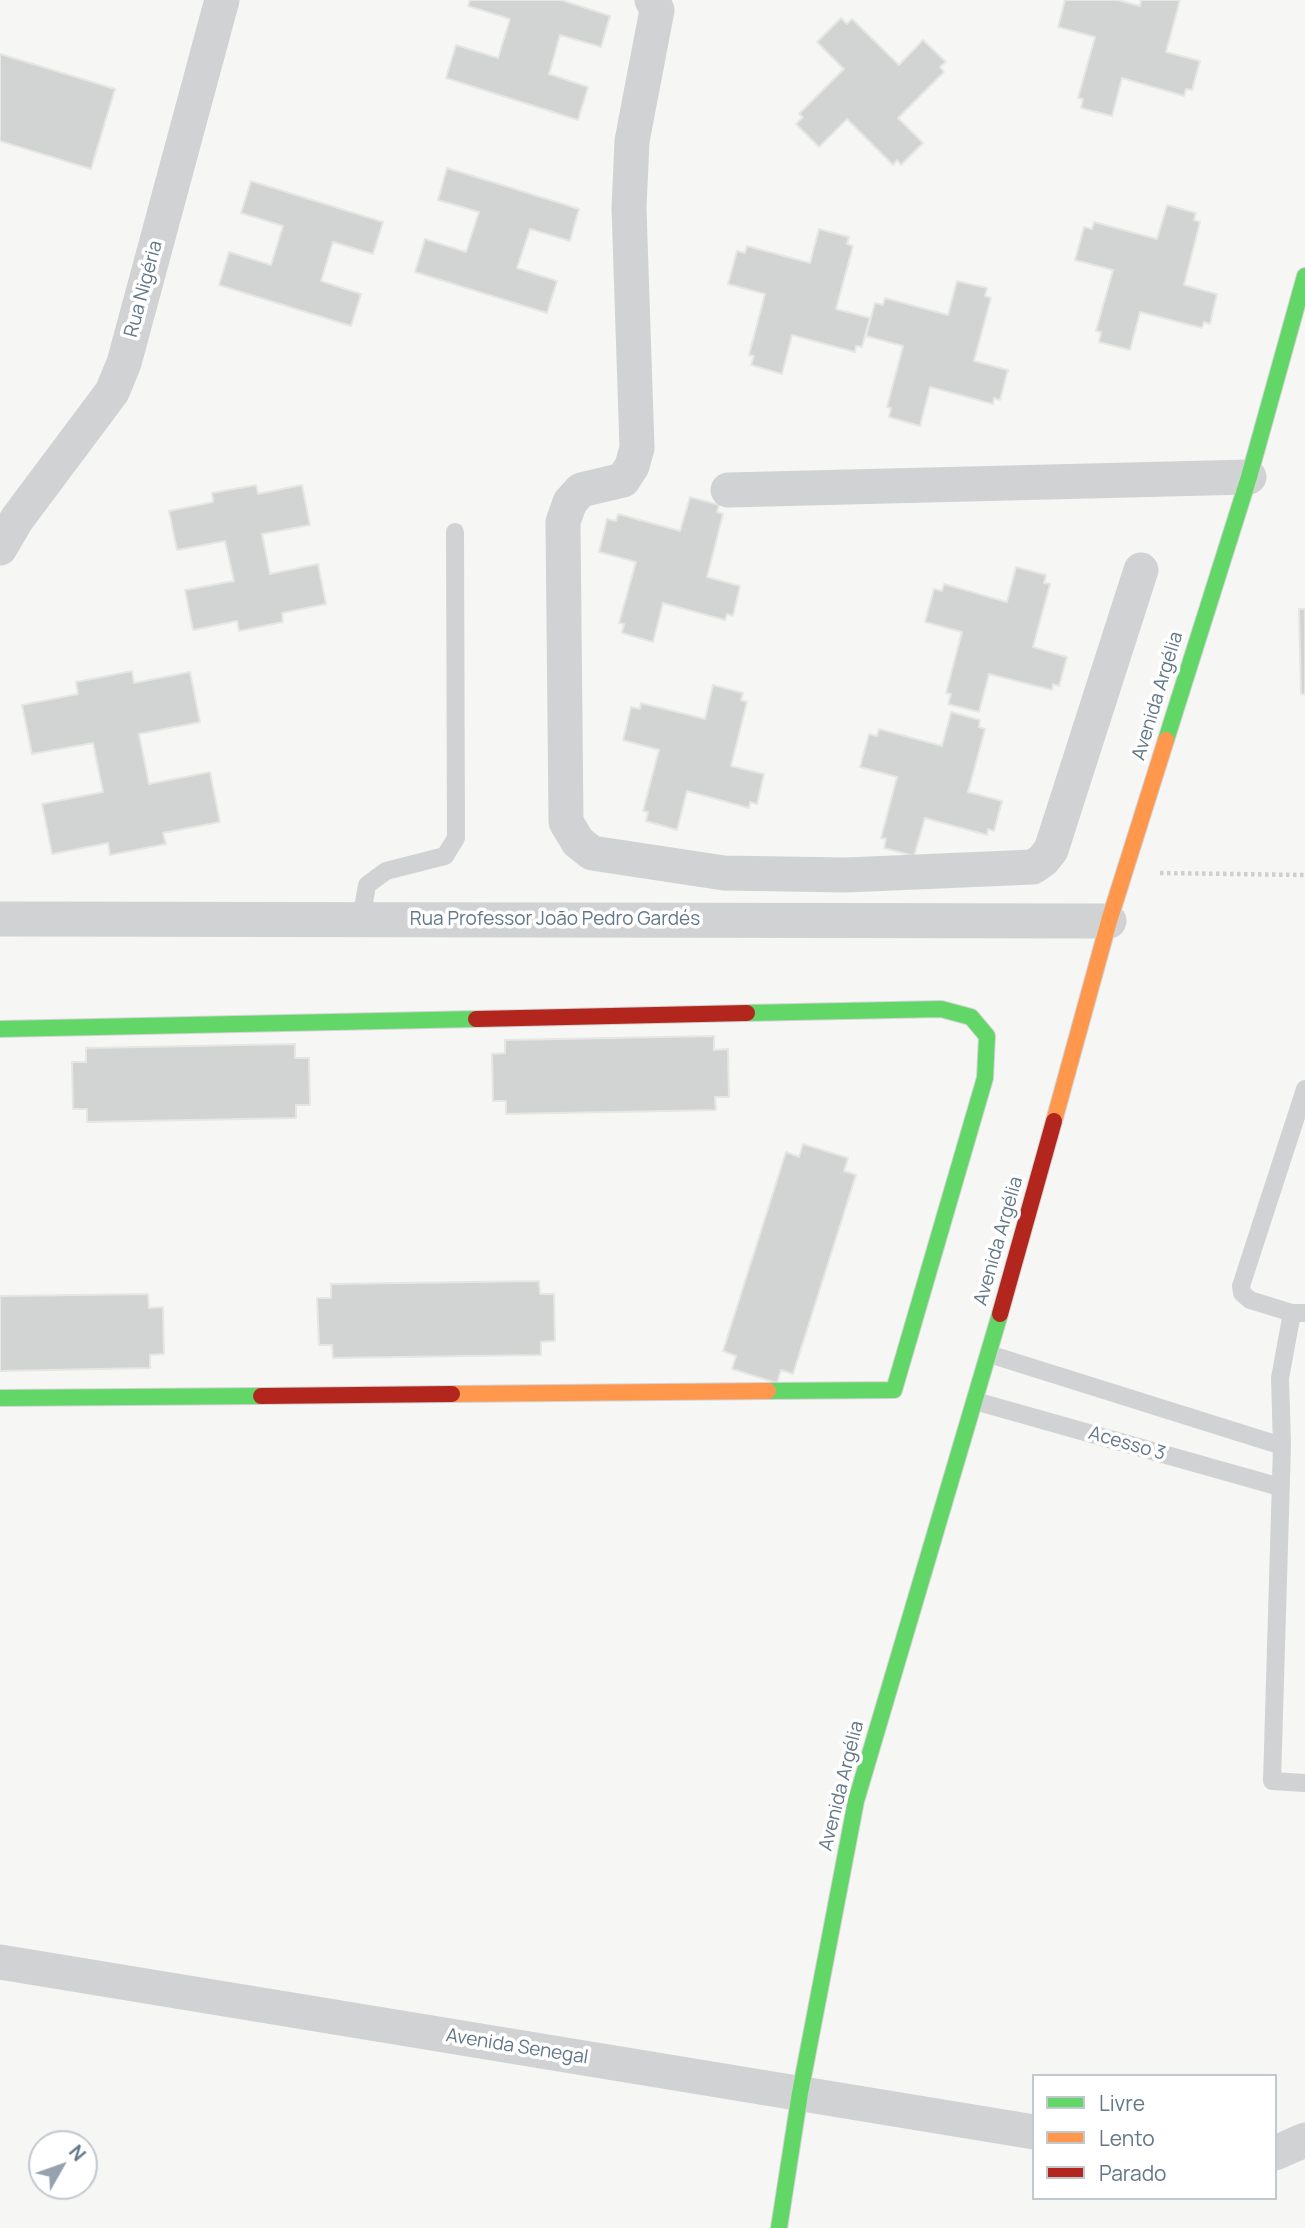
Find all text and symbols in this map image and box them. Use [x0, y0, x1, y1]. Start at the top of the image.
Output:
street label: Rua Nigéria [120, 238, 168, 340]
street label: Avenida Argélia [1128, 629, 1188, 763]
street label: Rua Professor João Pedro Gardés [410, 909, 700, 931]
street label: Avenida Argélia [970, 1174, 1028, 1308]
street label: Acesso 3 [1086, 1422, 1168, 1466]
street label: Avenida Argélia [815, 1719, 869, 1853]
street label: Avenida Senegal [444, 2024, 590, 2070]
legend [1032, 2074, 1277, 2200]
text: Livre [1099, 2089, 1145, 2117]
text: Lento [1099, 2124, 1155, 2152]
north arrow [28, 2130, 98, 2200]
text: N [63, 2139, 92, 2166]
text: Parado [1099, 2159, 1167, 2187]

